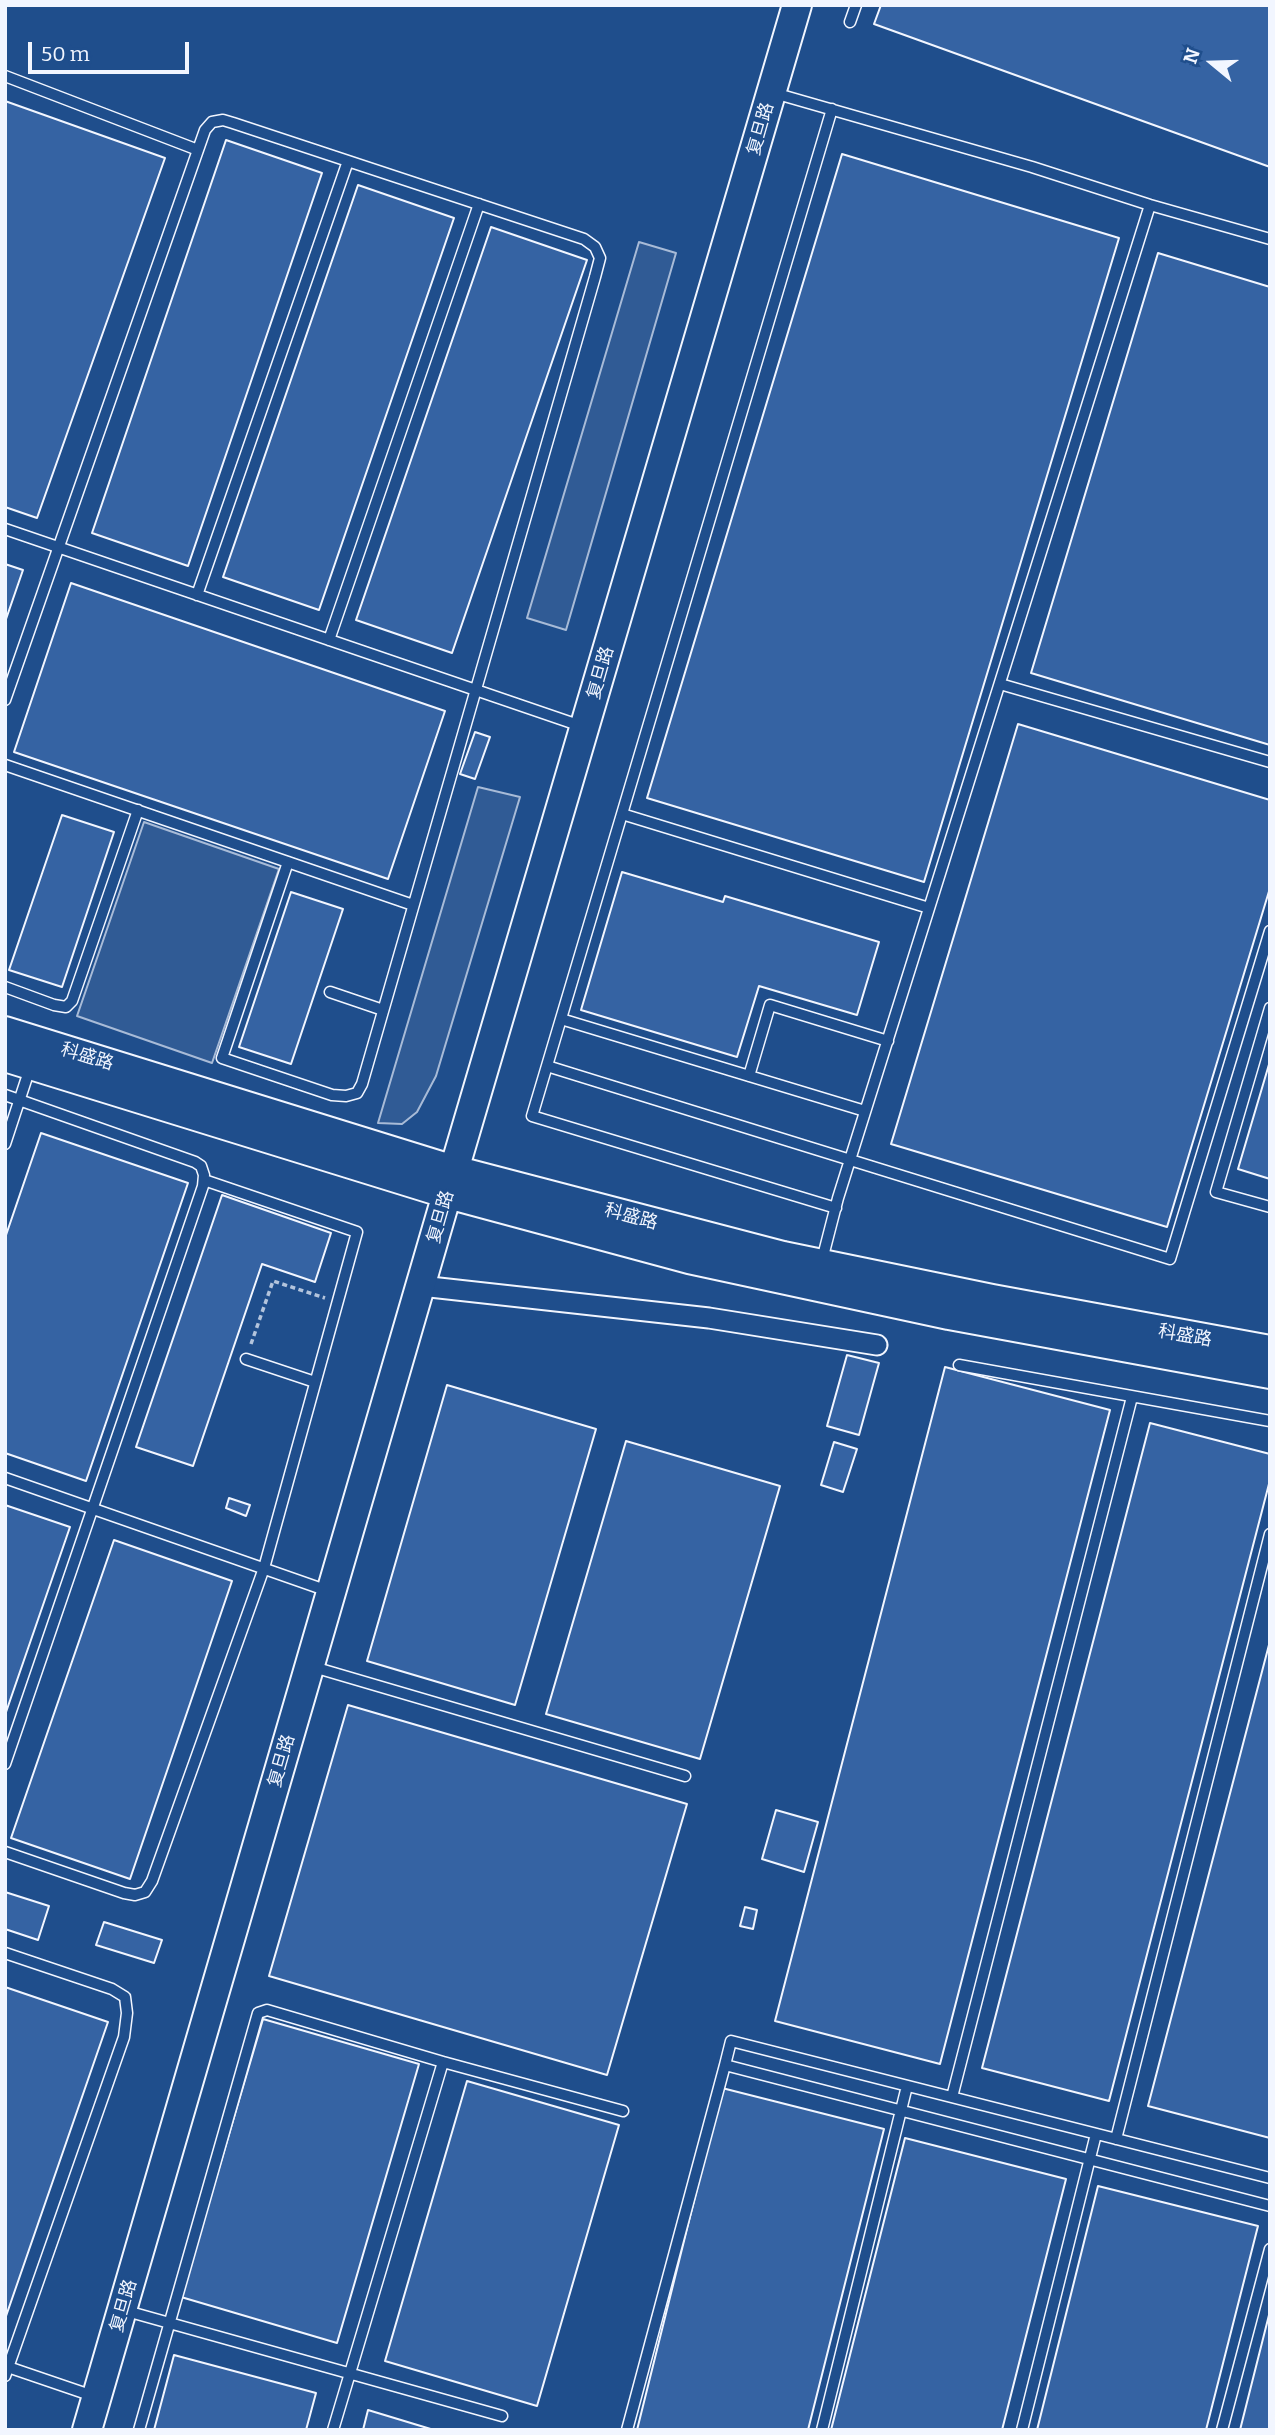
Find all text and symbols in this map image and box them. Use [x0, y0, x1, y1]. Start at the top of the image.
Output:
scale bar [32, 28, 192, 72]
north arrow [1177, 28, 1247, 98]
text: 50 m [41, 41, 90, 67]
text: N [1178, 45, 1205, 67]
street label: 复旦路 [743, 100, 779, 158]
street label: 复旦路 [583, 644, 619, 702]
street label: 科盛路 [58, 1039, 116, 1075]
street label: 复旦路 [423, 1188, 459, 1246]
street label: 科盛路 [602, 1200, 660, 1234]
street label: 科盛路 [1157, 1321, 1213, 1351]
street label: 复旦路 [264, 1732, 300, 1790]
street label: 复旦路 [106, 2277, 142, 2335]

